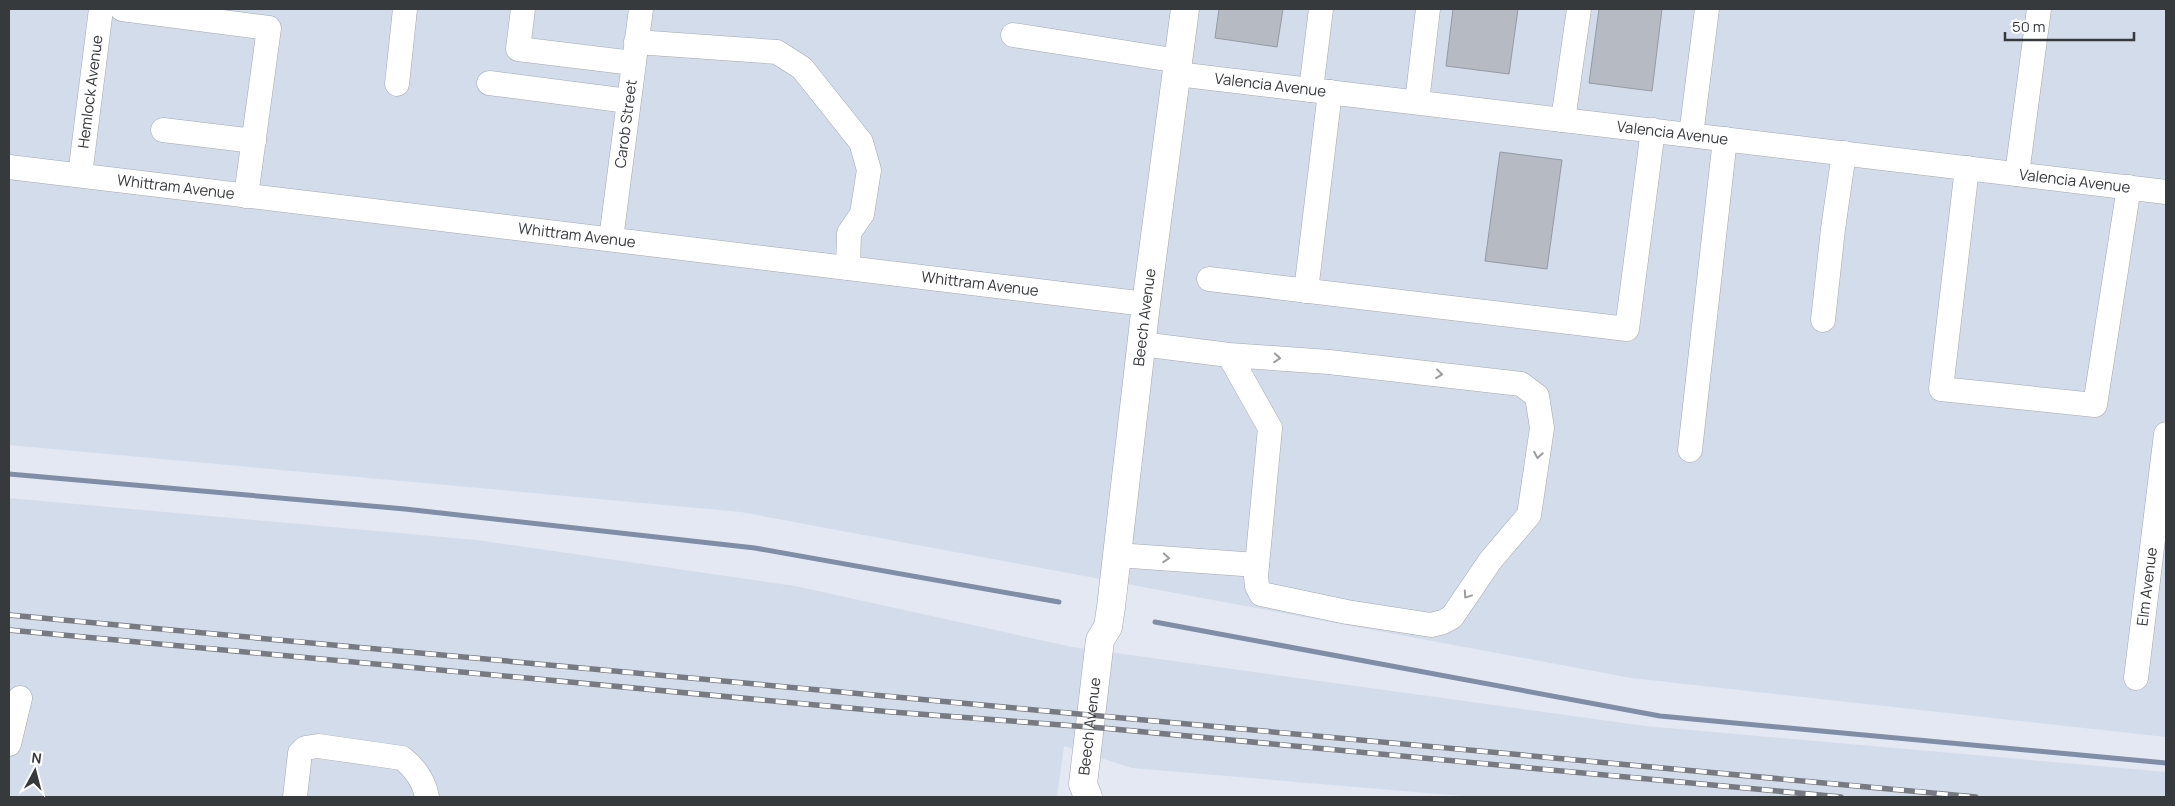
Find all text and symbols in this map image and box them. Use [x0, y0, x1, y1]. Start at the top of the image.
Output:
scale bar [2005, 10, 2134, 42]
text: 50 m [2012, 16, 2046, 37]
street label: Hemlock Avenue [72, 33, 108, 150]
street label: Valencia Avenue [1214, 68, 1327, 102]
street label: Carob Street [609, 78, 642, 170]
street label: Valencia Avenue [1616, 116, 1730, 150]
street label: Valencia Avenue [2018, 164, 2132, 198]
street label: Whittram Avenue [116, 169, 236, 204]
street label: Whittram Avenue [517, 217, 637, 252]
street label: Whittram Avenue [920, 266, 1040, 301]
street label: Beech Avenue [1128, 267, 1161, 367]
one-way arrow [1274, 353, 1282, 364]
one-way arrow [1435, 368, 1443, 379]
one-way arrow [1533, 450, 1543, 459]
street label: Elm Avenue [2131, 546, 2162, 627]
one-way arrow [1162, 552, 1170, 563]
one-way arrow [1464, 589, 1473, 599]
street label: Beech Avenue [1073, 676, 1106, 776]
north arrow [10, 746, 60, 796]
text: N [30, 748, 43, 768]

